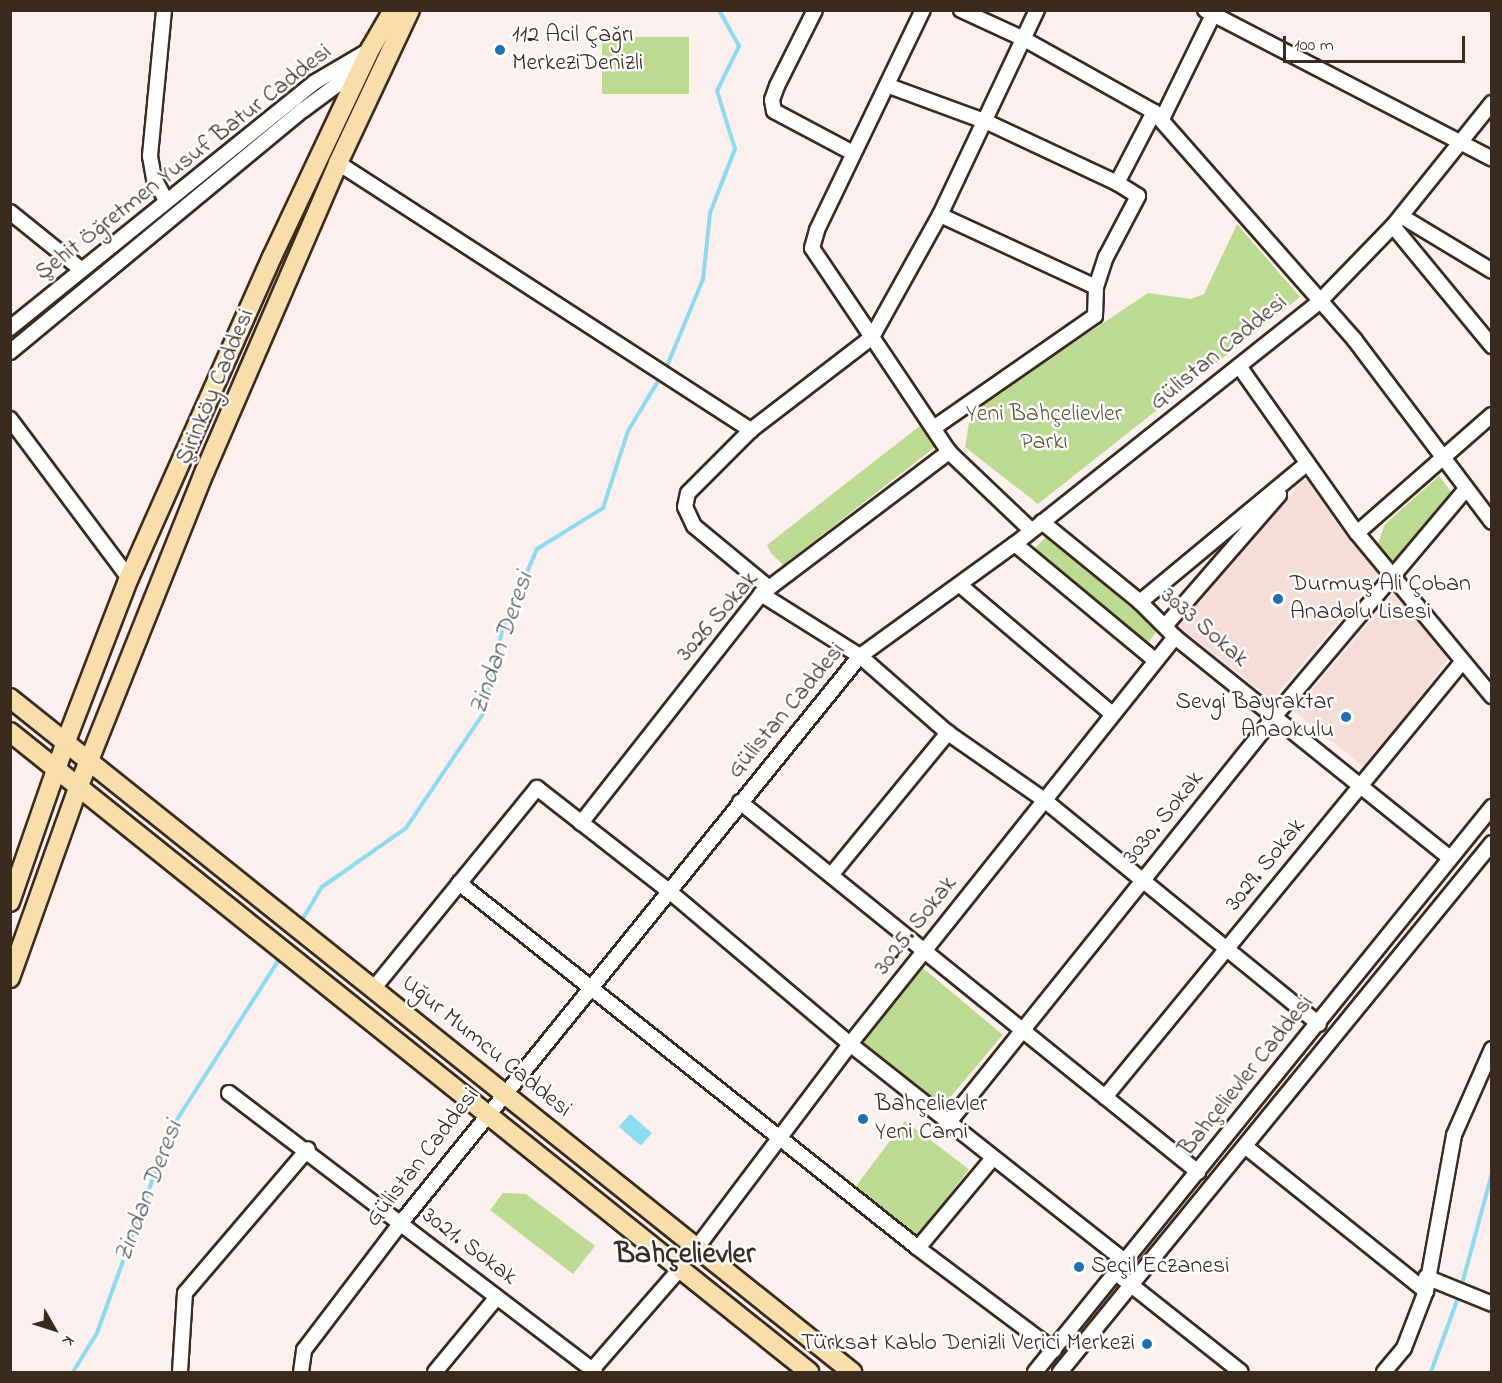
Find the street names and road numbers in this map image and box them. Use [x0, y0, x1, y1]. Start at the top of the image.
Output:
street label: Şehit Öğretmen Yusuf Batur Caddesi [30, 38, 338, 288]
street label: Gülistan Caddesi [1144, 289, 1294, 417]
street label: Şirinköy Caddesi [170, 305, 262, 469]
street label: 3026 Sokak [671, 566, 765, 668]
street label: 3033 Sokak [1154, 582, 1254, 674]
street label: Gülistan Caddesi [722, 637, 852, 785]
street label: 3030. Sokak [1117, 765, 1211, 871]
street label: 3029. Sokak [1220, 813, 1312, 917]
street label: 3025. Sokak [868, 871, 964, 981]
street label: Uğur Mumcu Caddesi [395, 970, 577, 1124]
street label: Bahçelievler Caddesi [1173, 990, 1321, 1162]
street label: Gülistan Caddesi [360, 1083, 486, 1233]
street label: 3021. Sokak [416, 1202, 522, 1292]

